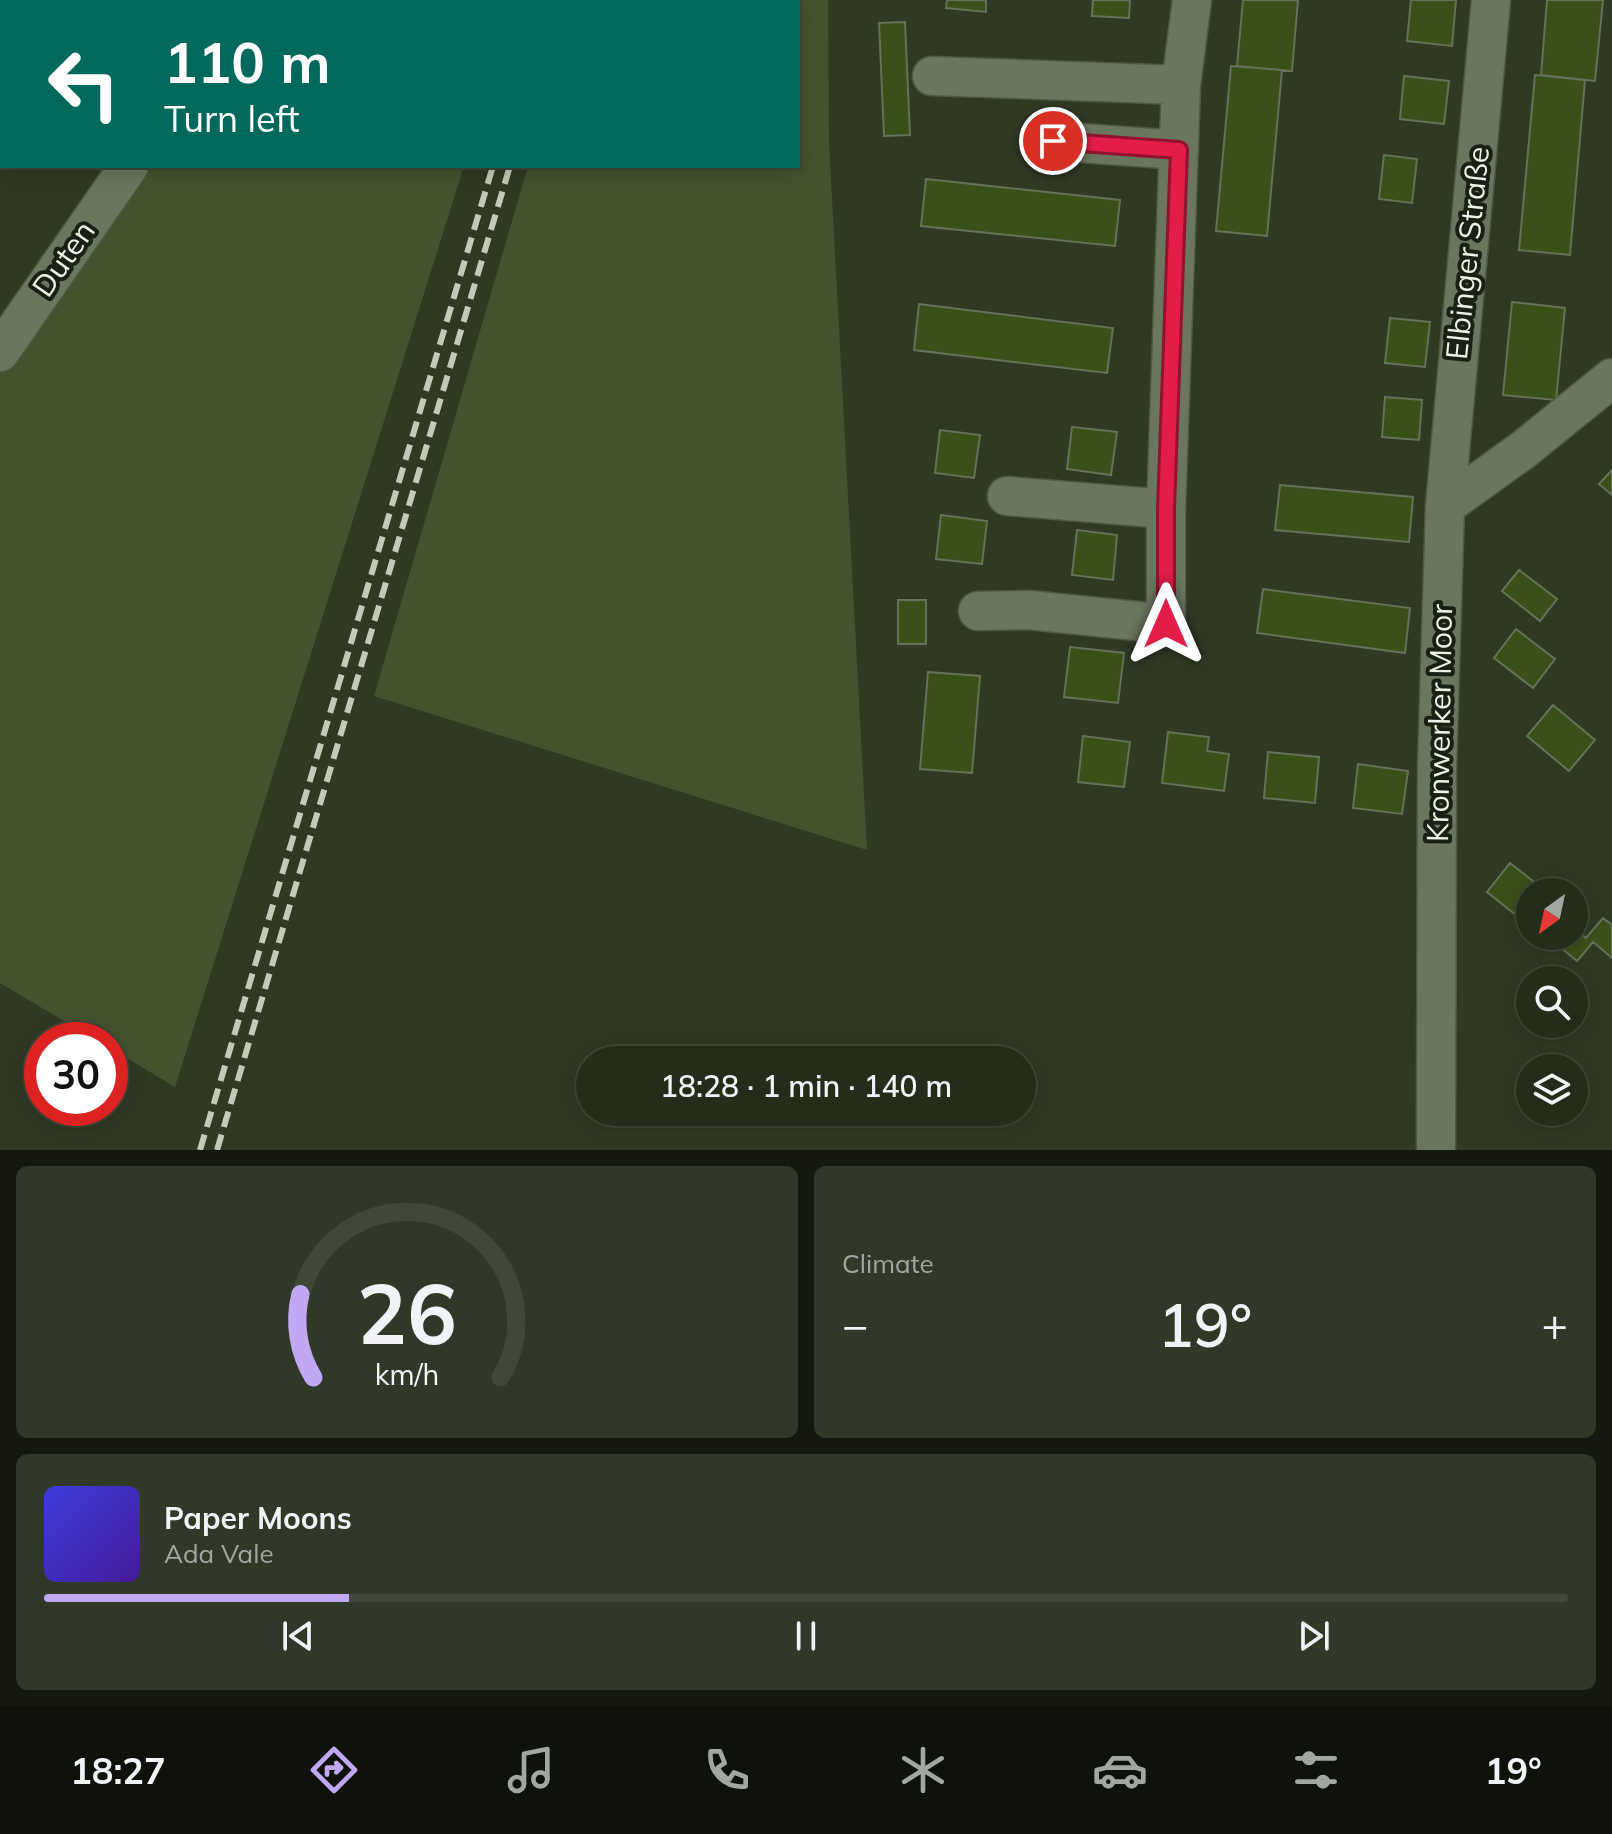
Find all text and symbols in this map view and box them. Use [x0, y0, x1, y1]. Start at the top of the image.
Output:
text: 110 m [164, 27, 331, 97]
icon: left [32, 32, 136, 136]
text: Turn left [164, 96, 300, 141]
pin [1019, 107, 1087, 175]
icon: arrive [1031, 119, 1075, 163]
street label: Elbinger Straße [1437, 145, 1497, 361]
street label: Duten [24, 213, 103, 304]
position arrow [1124, 582, 1208, 666]
street label: Kronwerker Moor [1418, 603, 1460, 842]
north arrow [1516, 878, 1588, 950]
map controls [1516, 878, 1588, 1126]
button: search [1516, 966, 1588, 1038]
speed limit sign: 30 [24, 1022, 128, 1126]
button: layers [1516, 1054, 1588, 1126]
text: 18:28 · 1 min · 140 m [660, 1067, 952, 1105]
text: Climate [842, 1247, 934, 1280]
text: 26 [357, 1260, 457, 1365]
text: 19° [1158, 1287, 1252, 1362]
text: − [842, 1297, 868, 1352]
text: + [1542, 1297, 1568, 1352]
text: km/h [375, 1356, 439, 1392]
text: Paper Moons [164, 1499, 352, 1537]
text: Ada Vale [164, 1537, 274, 1570]
icon: previous [276, 1614, 320, 1658]
icon: pause [784, 1614, 828, 1658]
icon: next [1292, 1614, 1336, 1658]
icon: directions [306, 1742, 362, 1798]
icon: music [503, 1742, 559, 1798]
icon: phone [699, 1742, 755, 1798]
icon: climate [895, 1742, 951, 1798]
icon: car [1092, 1742, 1148, 1798]
icon: filters [1288, 1742, 1344, 1798]
text: 18:27 [70, 1748, 166, 1793]
text: 19° [1485, 1748, 1542, 1793]

